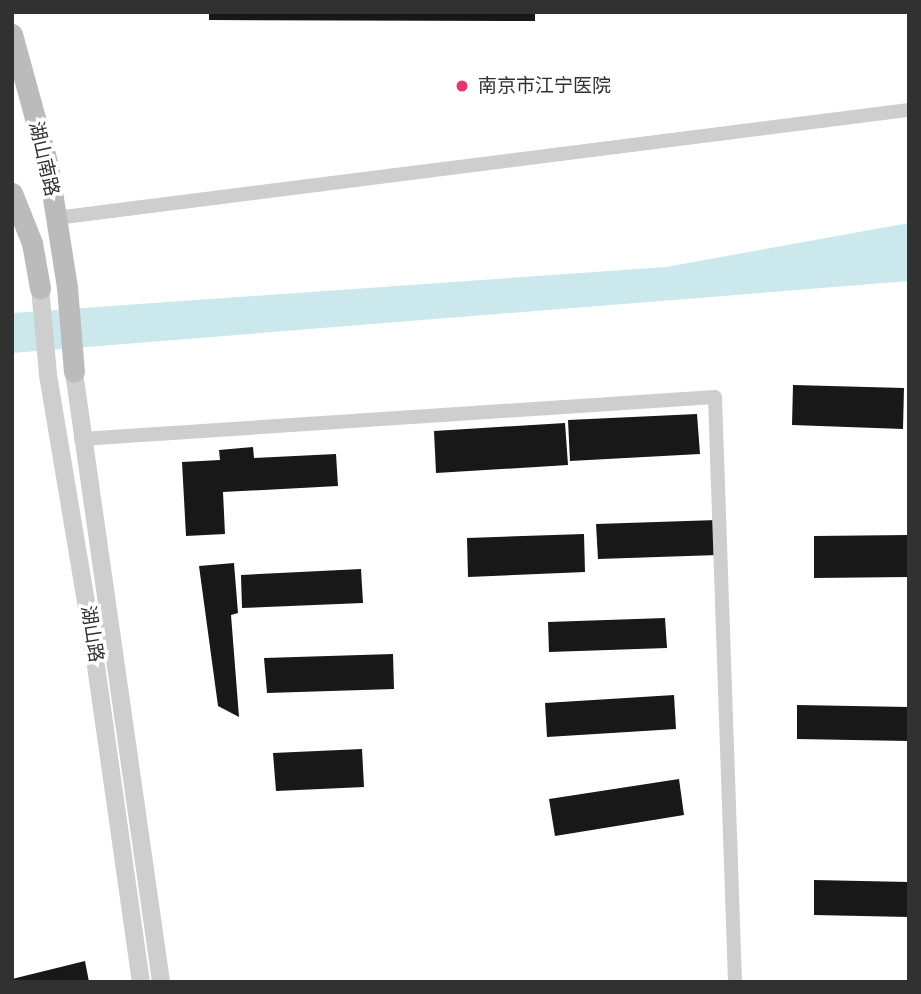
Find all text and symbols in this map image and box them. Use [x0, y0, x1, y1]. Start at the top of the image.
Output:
place label: 南京市江宁医院 [478, 75, 611, 97]
marker: 南京市江宁医院 [452, 76, 472, 96]
street label: 湖山南路 [24, 119, 64, 199]
street label: 湖山路 [76, 604, 108, 664]

